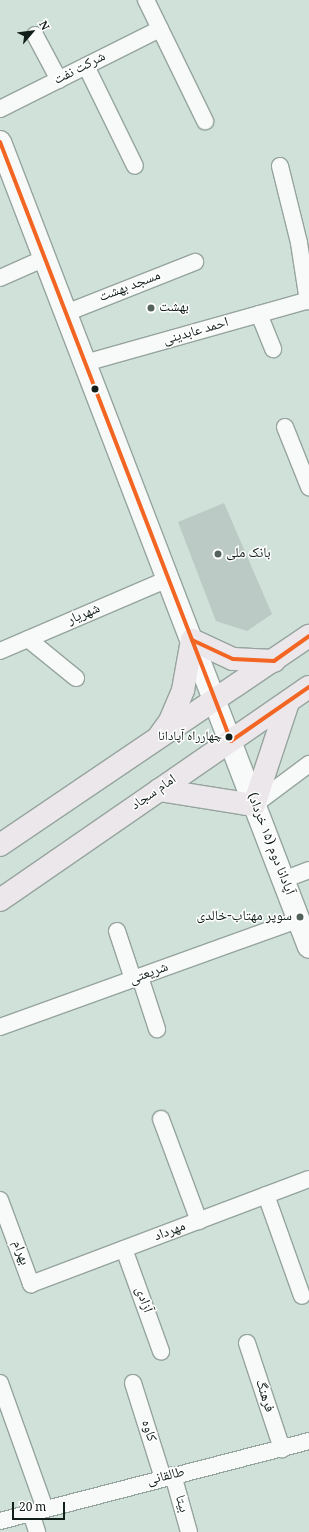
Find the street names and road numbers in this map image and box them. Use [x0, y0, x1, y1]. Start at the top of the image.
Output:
street label: شرکت نفت [51, 49, 109, 89]
street label: مسجد بهشت [97, 268, 163, 306]
street label: احمد عابدینی [161, 315, 231, 349]
street label: شهریار [65, 601, 103, 629]
street label: امام سجاد [128, 771, 180, 815]
street label: آپادانا دوم (۱۵ خرداد) [243, 790, 297, 898]
street label: شریعتی [127, 959, 171, 989]
street label: مهرداد [152, 1218, 188, 1246]
street label: بهرام [8, 1238, 32, 1268]
street label: آزادی [131, 1285, 155, 1315]
street label: فرهنگ [251, 1377, 277, 1415]
street label: کاوه [137, 1418, 159, 1444]
street label: طالقانی [145, 1464, 187, 1490]
street label: بیتا [171, 1493, 191, 1515]

